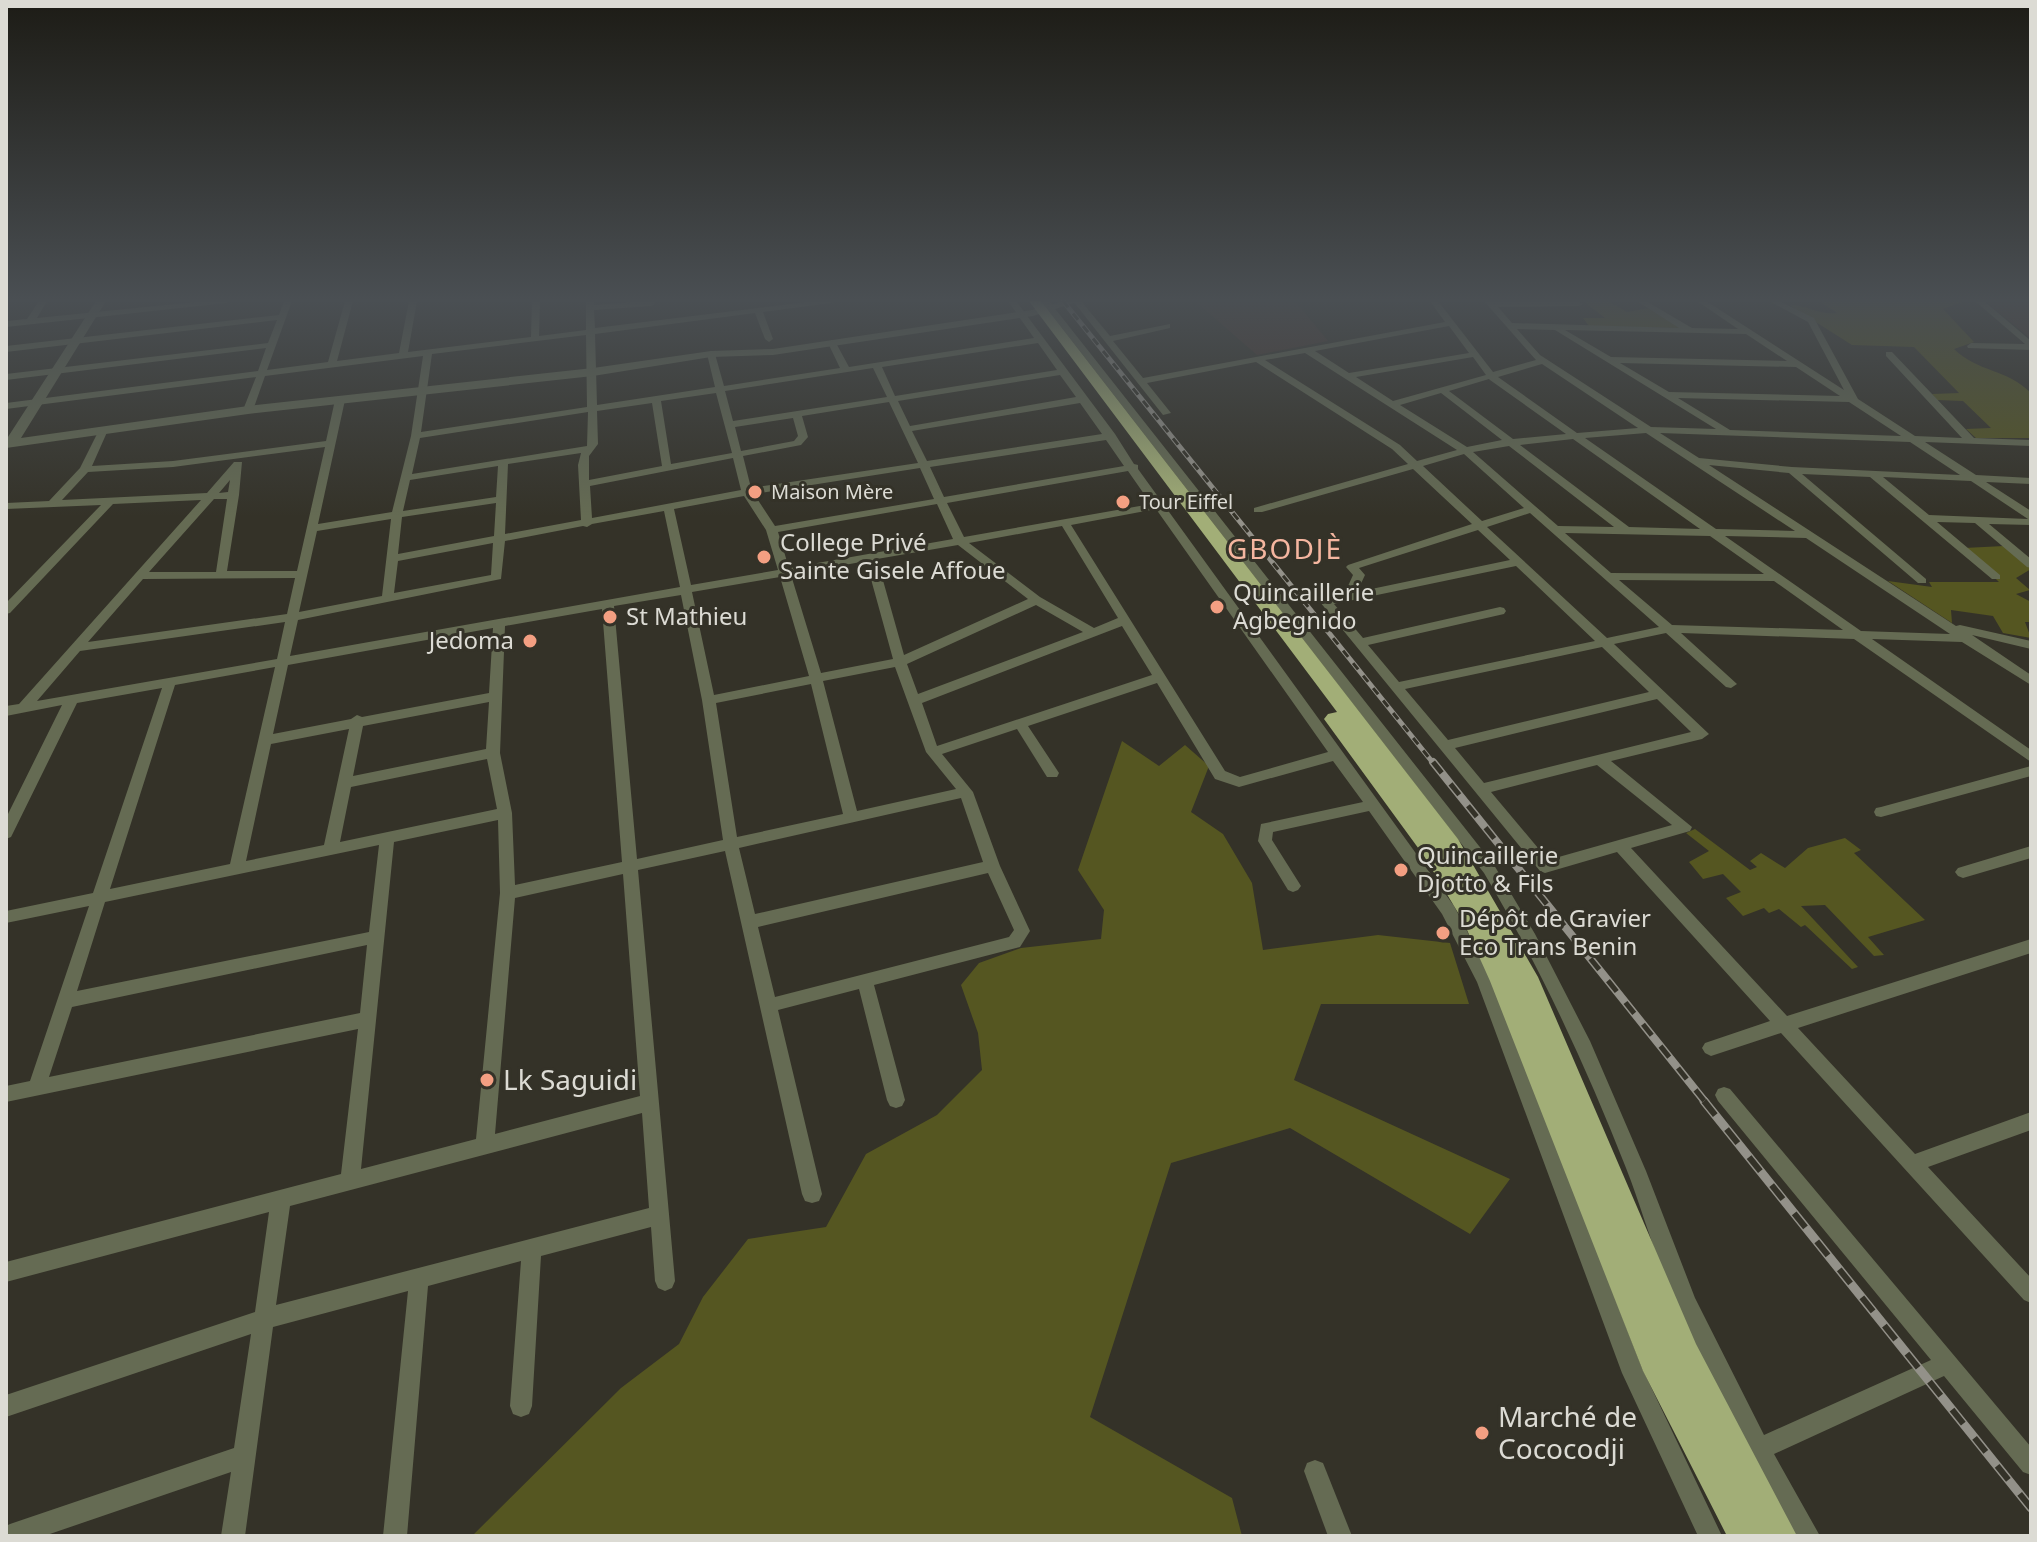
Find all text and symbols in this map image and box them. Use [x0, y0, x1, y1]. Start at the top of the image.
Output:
place label: Maison Mère [771, 478, 893, 505]
marker: Maison Mère [746, 483, 764, 501]
place label: Tour Eiffel [1139, 488, 1233, 515]
marker: Tour Eiffel [1114, 493, 1132, 511]
place label: College Privé Sainte Gisele Affoue [780, 525, 1006, 586]
district label: GBODJÈ [1227, 529, 1343, 567]
marker: College Privé Sainte Gisele Affoue [755, 548, 773, 566]
place label: Quincaillerie Agbegnido [1233, 575, 1374, 636]
marker: Quincaillerie Agbegnido [1208, 598, 1226, 616]
place label: St Mathieu [626, 599, 747, 632]
marker: St Mathieu [601, 608, 619, 626]
place label: Jedoma [427, 623, 514, 656]
marker: Jedoma [521, 632, 539, 650]
place label: Quincaillerie Djotto & Fils [1417, 838, 1558, 899]
marker: Quincaillerie Djotto & Fils [1392, 861, 1410, 879]
place label: Dépôt de Gravier Eco Trans Benin [1459, 901, 1651, 962]
marker: Dépôt de Gravier Eco Trans Benin [1434, 924, 1452, 942]
place label: Lk Saguidi [503, 1060, 637, 1098]
marker: Lk Saguidi [478, 1071, 496, 1089]
place label: Marché de Cococodji [1498, 1397, 1637, 1467]
marker: Marché de Cococodji [1473, 1424, 1491, 1442]

